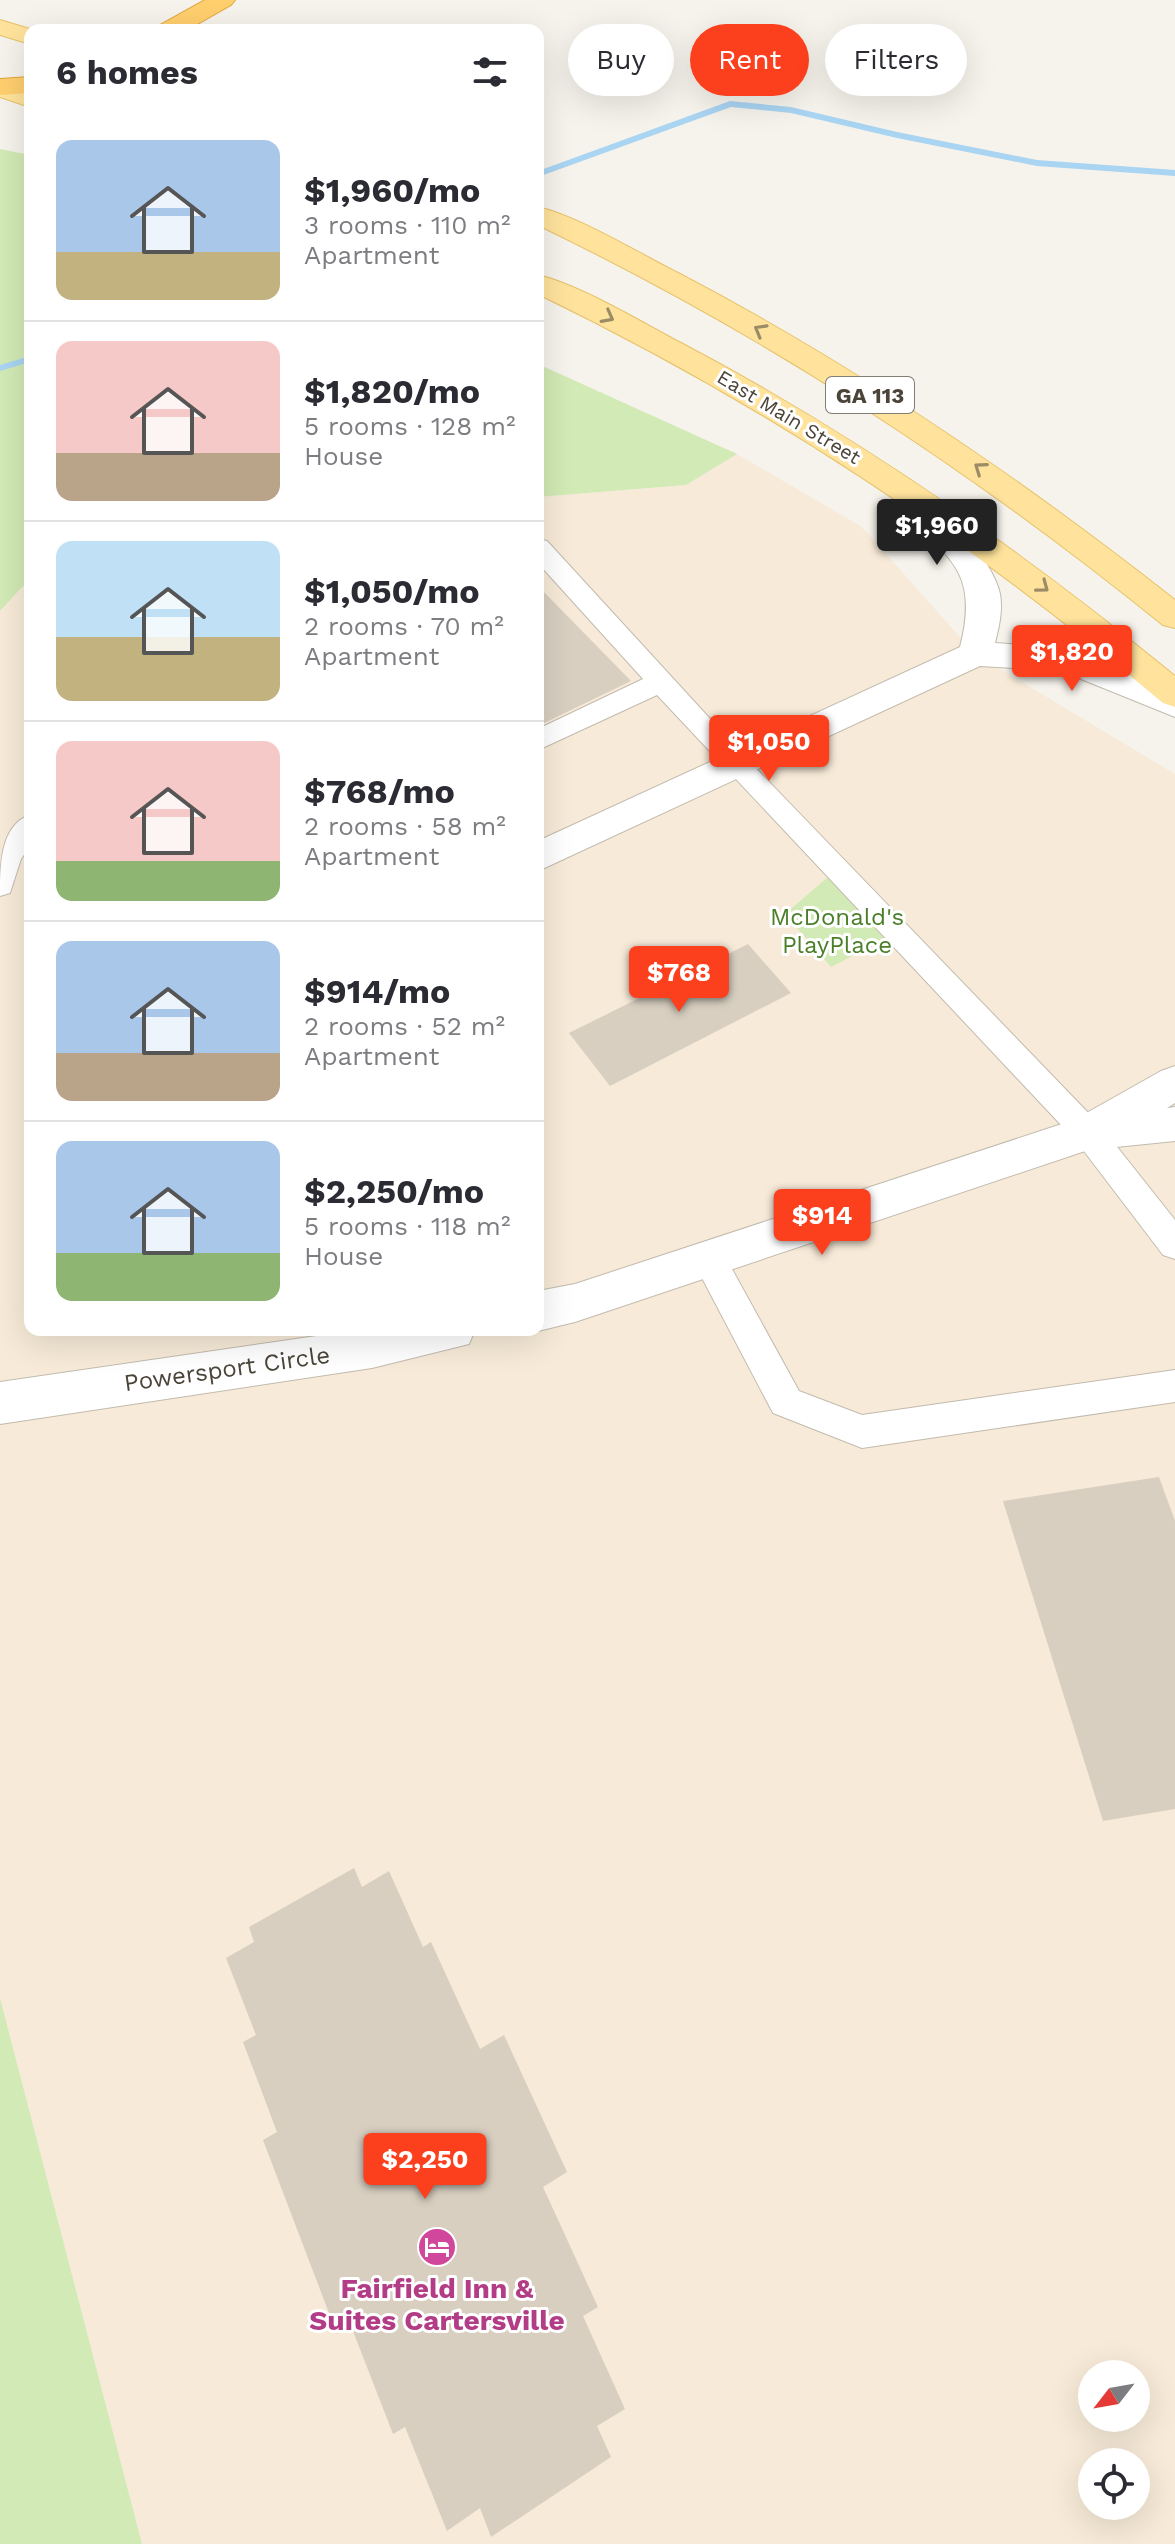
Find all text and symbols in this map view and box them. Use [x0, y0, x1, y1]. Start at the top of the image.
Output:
chip: Buy [568, 24, 674, 96]
chip: Rent [690, 24, 809, 96]
chip: Filters [825, 24, 967, 96]
icon: filters [468, 50, 512, 94]
text: 6 homes [56, 52, 198, 92]
text: $1,960/mo [304, 170, 480, 210]
icon: home [120, 172, 216, 268]
text: 3 rooms · 110 m² [304, 210, 511, 240]
text: Apartment [304, 240, 440, 270]
one-way arrow [600, 307, 615, 322]
one-way arrow [754, 324, 768, 340]
street label: East Main Street [713, 365, 865, 470]
text: $1,820/mo [304, 371, 480, 411]
icon: home [120, 373, 216, 469]
road number: GA 113 [826, 377, 914, 413]
text: 5 rooms · 128 m² [304, 411, 515, 441]
text: House [304, 441, 383, 471]
one-way arrow [974, 463, 988, 478]
pin: $1,960 [872, 499, 1002, 567]
text: $1,960 [895, 510, 979, 540]
text: $1,050/mo [304, 571, 480, 611]
icon: home [120, 573, 216, 669]
one-way arrow [1034, 577, 1049, 591]
text: 2 rooms · 70 m² [304, 611, 504, 641]
pin: $1,820 [1007, 625, 1137, 693]
text: $1,820 [1030, 636, 1114, 666]
text: Apartment [304, 641, 440, 671]
pin: $1,050 [704, 715, 834, 783]
text: $1,050 [727, 726, 811, 756]
text: $768/mo [304, 771, 455, 811]
icon: home [120, 773, 216, 869]
text: 2 rooms · 58 m² [304, 811, 506, 841]
text: Apartment [304, 841, 440, 871]
park label: McDonald's PlayPlace [770, 903, 904, 959]
pin: $768 [632, 946, 726, 1014]
text: $768 [647, 957, 711, 987]
text: $914/mo [304, 971, 450, 1011]
icon: home [120, 973, 216, 1069]
text: 2 rooms · 52 m² [304, 1011, 505, 1041]
text: Apartment [304, 1041, 440, 1071]
text: $2,250/mo [304, 1171, 484, 1211]
icon: home [120, 1173, 216, 1269]
pin: $914 [775, 1189, 869, 1257]
text: $914 [792, 1200, 852, 1230]
text: 5 rooms · 118 m² [304, 1211, 510, 1241]
text: House [304, 1241, 383, 1271]
street label: Powersport Circle [122, 1341, 332, 1397]
pin: $2,250 [360, 2133, 490, 2201]
text: $2,250 [381, 2144, 469, 2174]
hotel icon: Fairfield Inn & Suites Cartersville [416, 2226, 458, 2268]
place label: Fairfield Inn & Suites Cartersville [309, 2272, 565, 2337]
north arrow [1078, 2360, 1150, 2432]
map controls [1078, 2360, 1150, 2520]
button: locate [1078, 2448, 1150, 2520]

